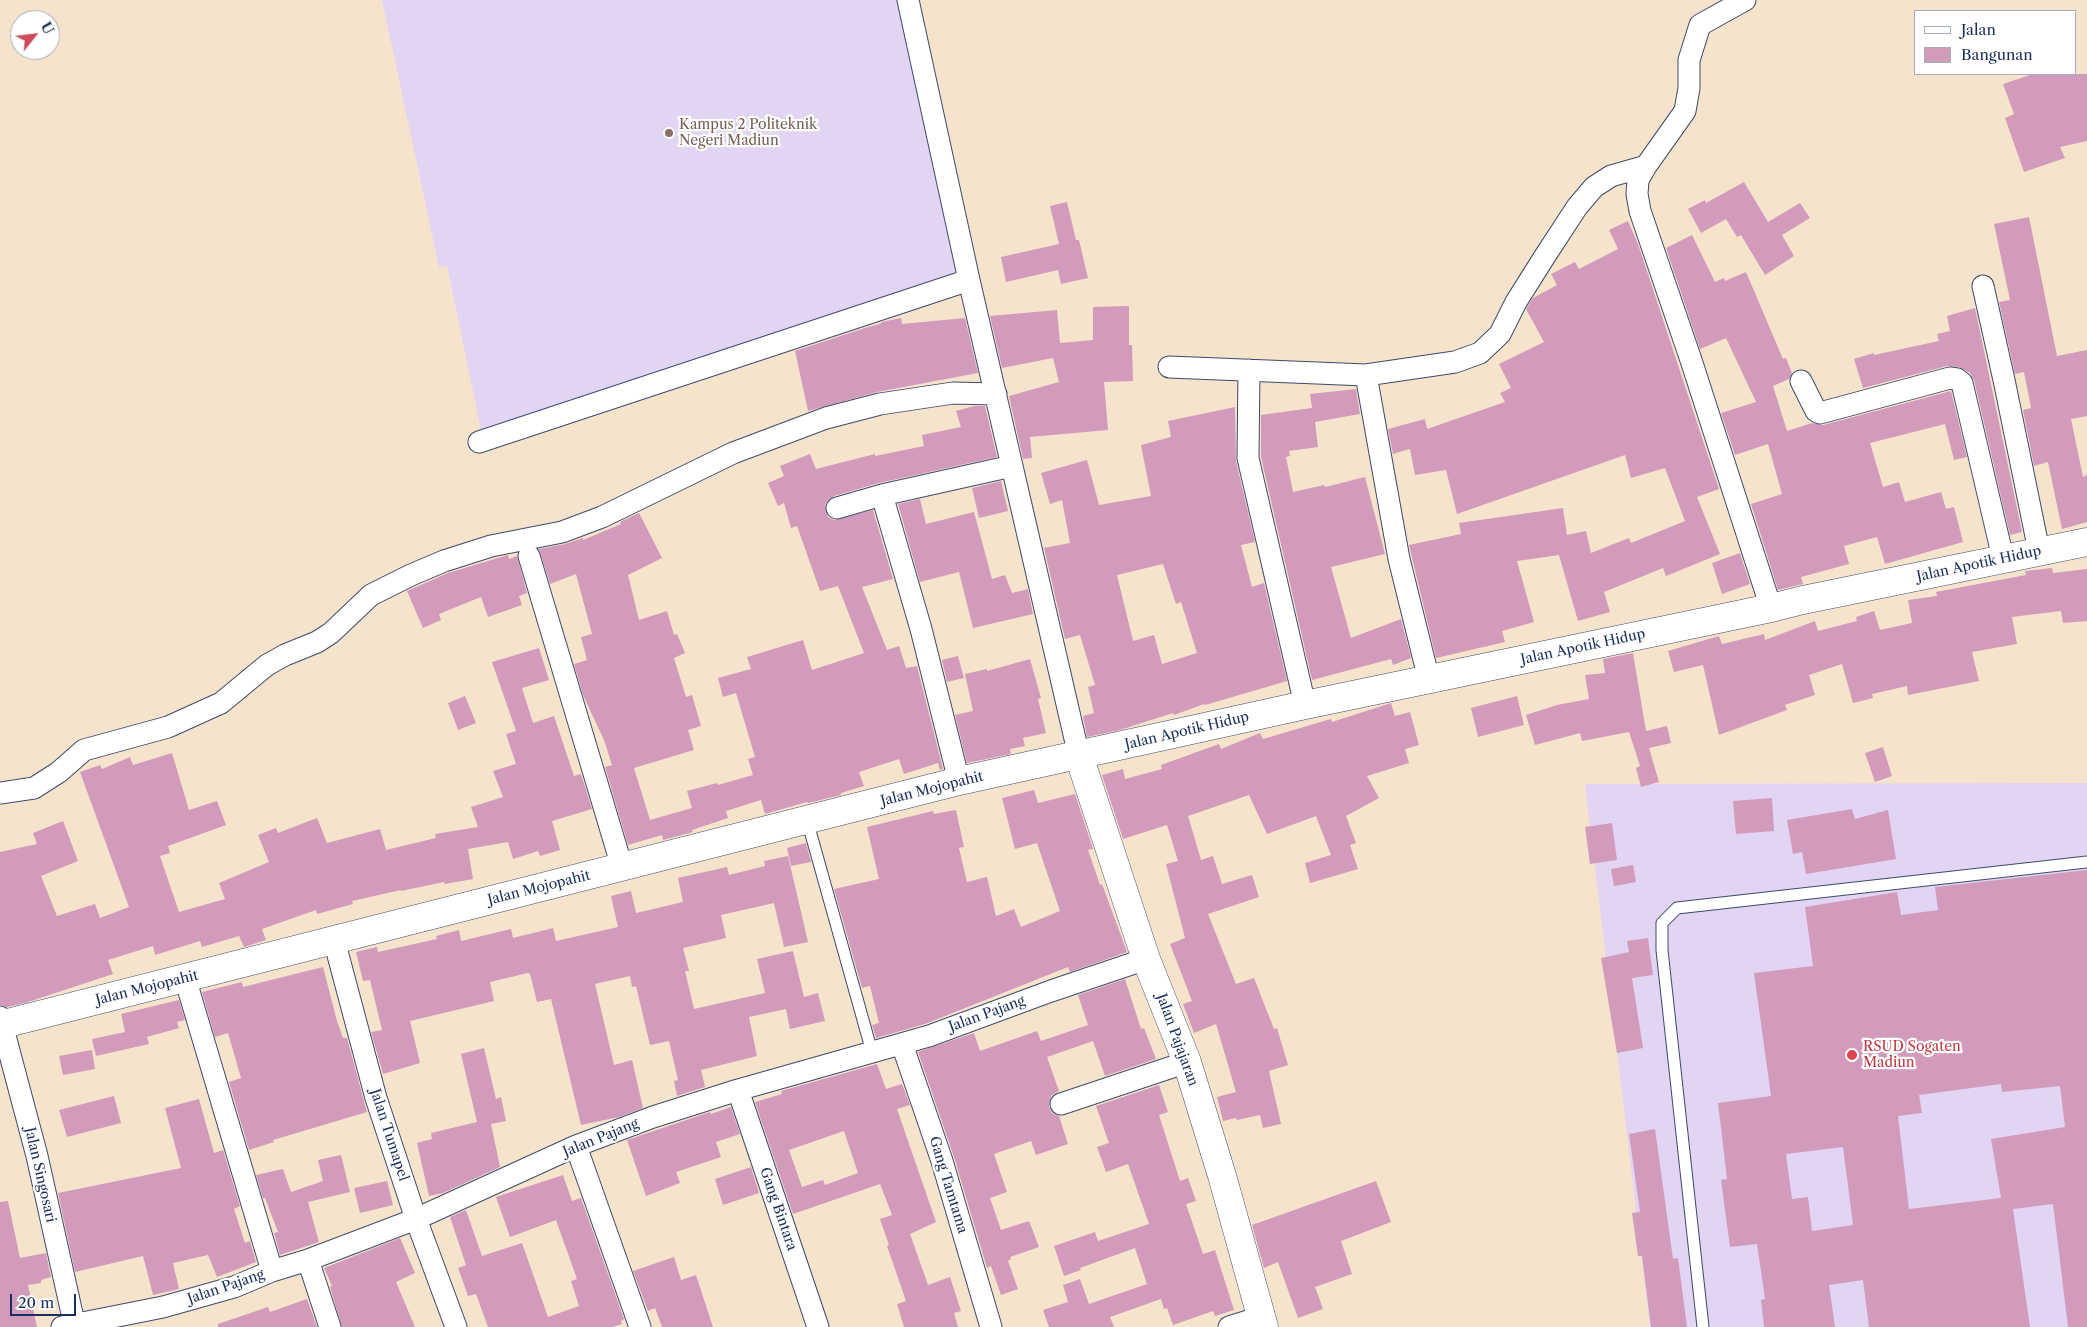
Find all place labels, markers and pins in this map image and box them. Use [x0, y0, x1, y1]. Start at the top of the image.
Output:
place label: Kampus 2 Politeknik Negeri Madiun [679, 117, 817, 150]
marker: Kampus 2 Politeknik Negeri Madiun [663, 127, 675, 139]
place label: RSUD Sogaten Madiun [1863, 1039, 1961, 1072]
marker: RSUD Sogaten Madiun [1845, 1048, 1859, 1062]

